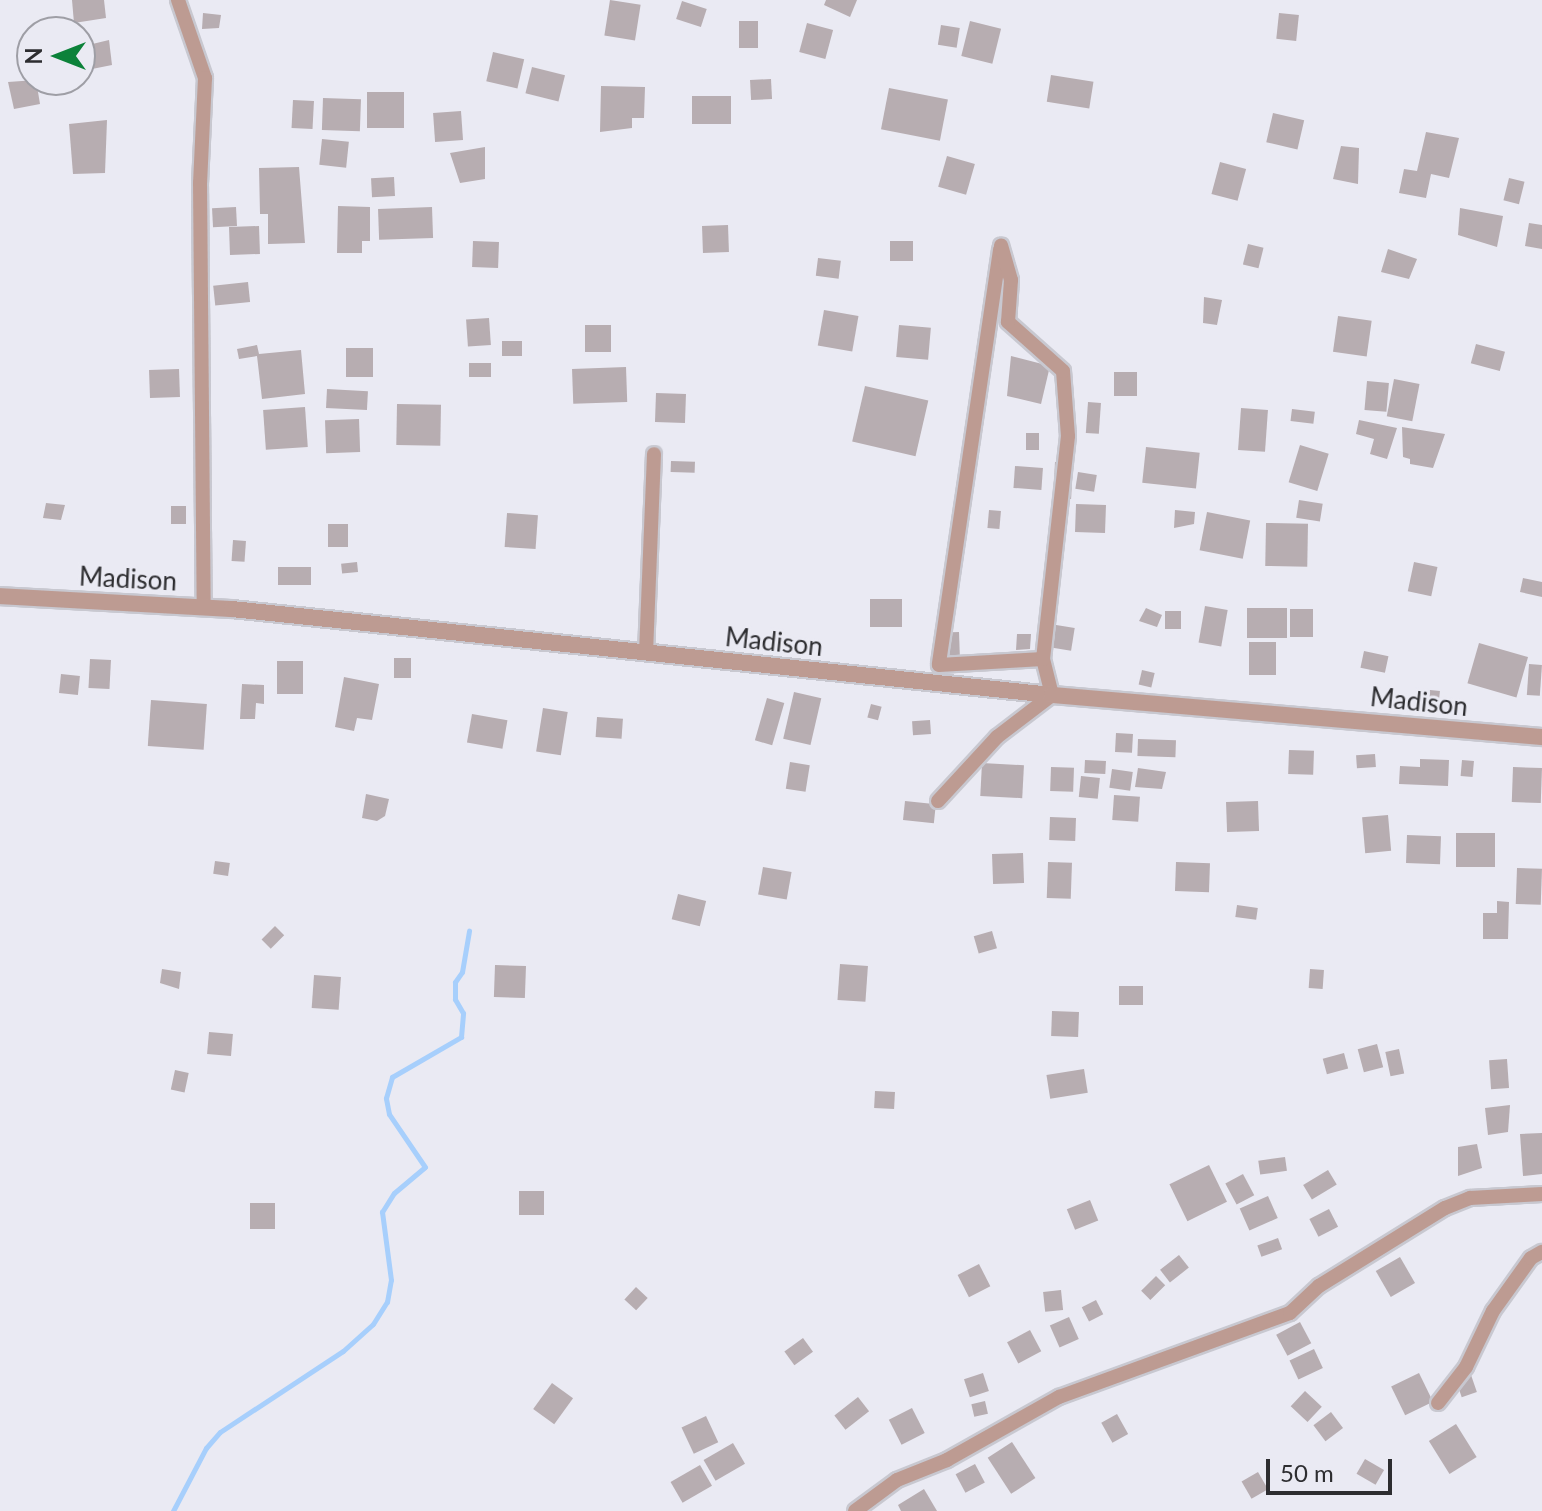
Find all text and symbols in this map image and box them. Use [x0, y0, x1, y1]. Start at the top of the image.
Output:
north arrow [16, 16, 96, 96]
text: N [20, 48, 47, 64]
street label: Madison [78, 561, 178, 597]
street label: Madison [724, 621, 824, 663]
street label: Madison [1369, 681, 1469, 723]
scale bar [1270, 1443, 1396, 1493]
text: 50 m [1280, 1458, 1334, 1487]

